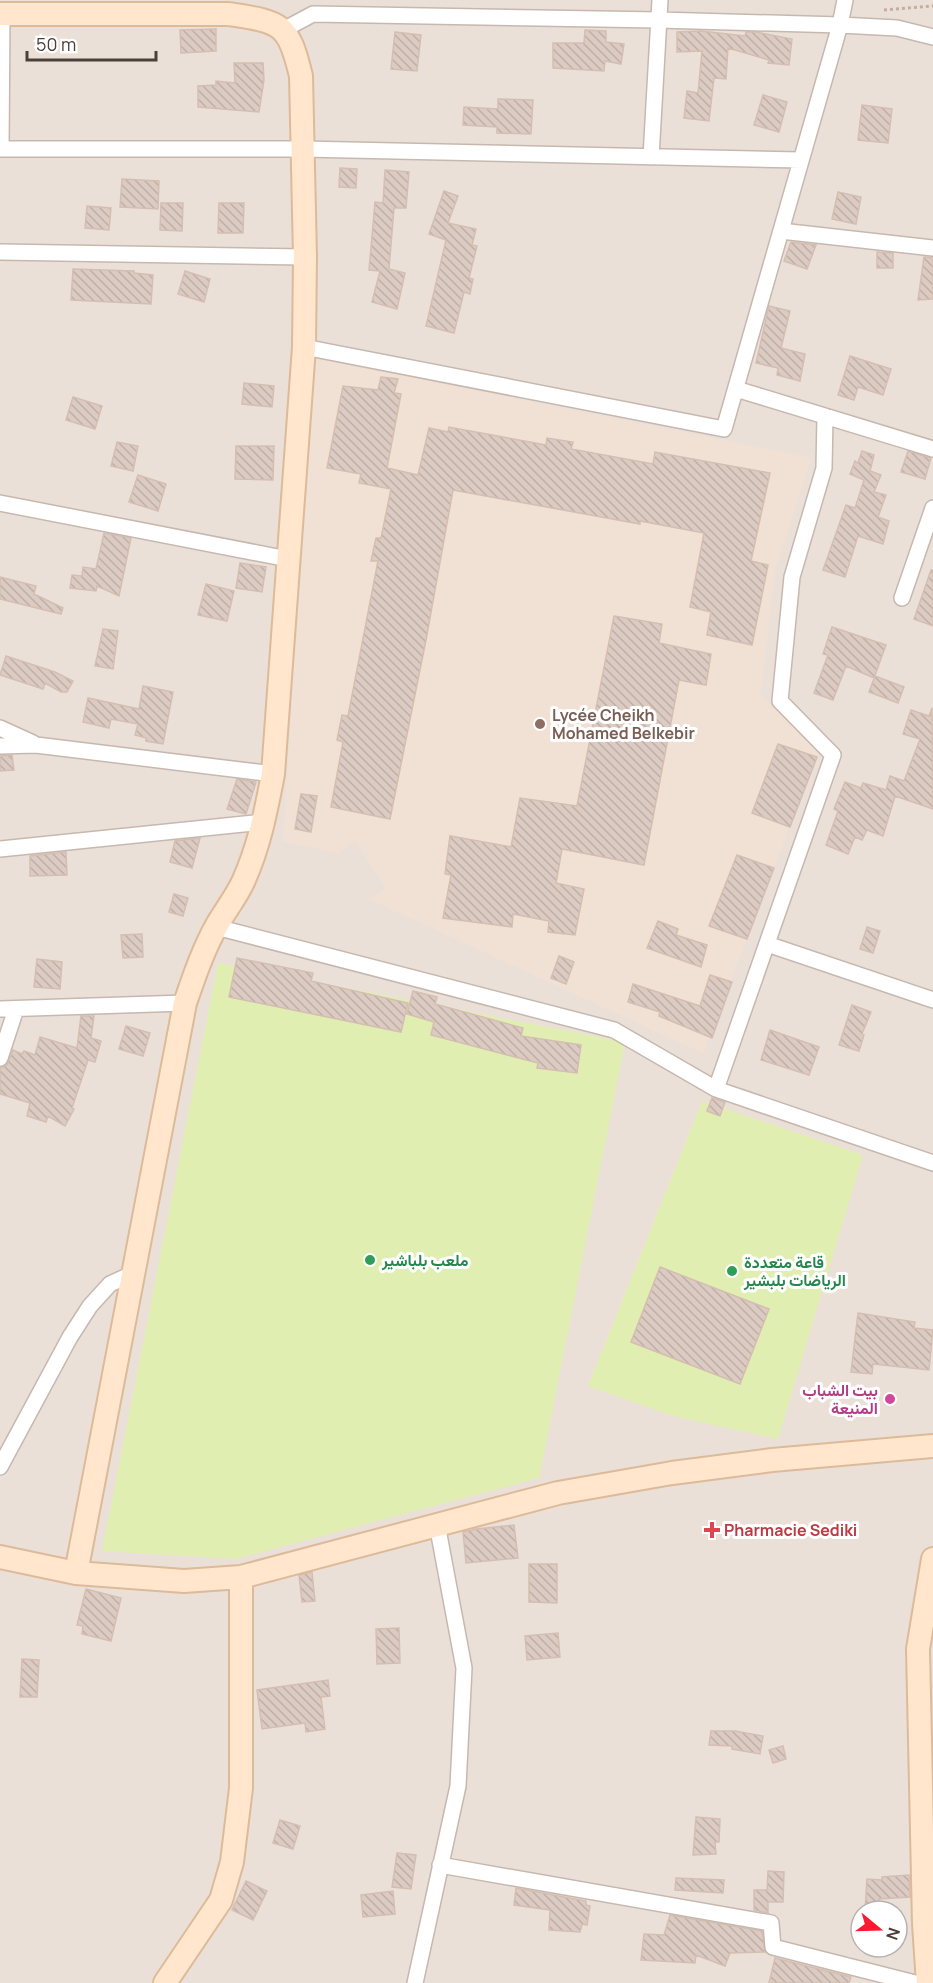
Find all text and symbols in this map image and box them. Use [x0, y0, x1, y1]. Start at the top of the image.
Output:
scale bar [27, 24, 156, 62]
text: 50 m [36, 32, 76, 56]
place label: Lycée Cheikh Mohamed Belkebir [552, 704, 695, 744]
marker: Lycée Cheikh Mohamed Belkebir [533, 717, 547, 731]
place label: ملعب بلباشير [381, 1249, 469, 1271]
place label: قاعة متعددة الرياضات بلبشير [743, 1251, 846, 1291]
marker: ملعب بلباشير [363, 1253, 377, 1267]
marker: قاعة متعددة الرياضات بلبشير [725, 1264, 739, 1278]
place label: بيت الشباب المنيعة [802, 1379, 878, 1419]
marker: بيت الشباب المنيعة [883, 1392, 897, 1406]
place label: Pharmacie Sediki [724, 1519, 857, 1541]
marker: Pharmacie Sediki [705, 1523, 719, 1537]
north arrow [849, 1899, 909, 1959]
text: N [881, 1925, 905, 1943]

